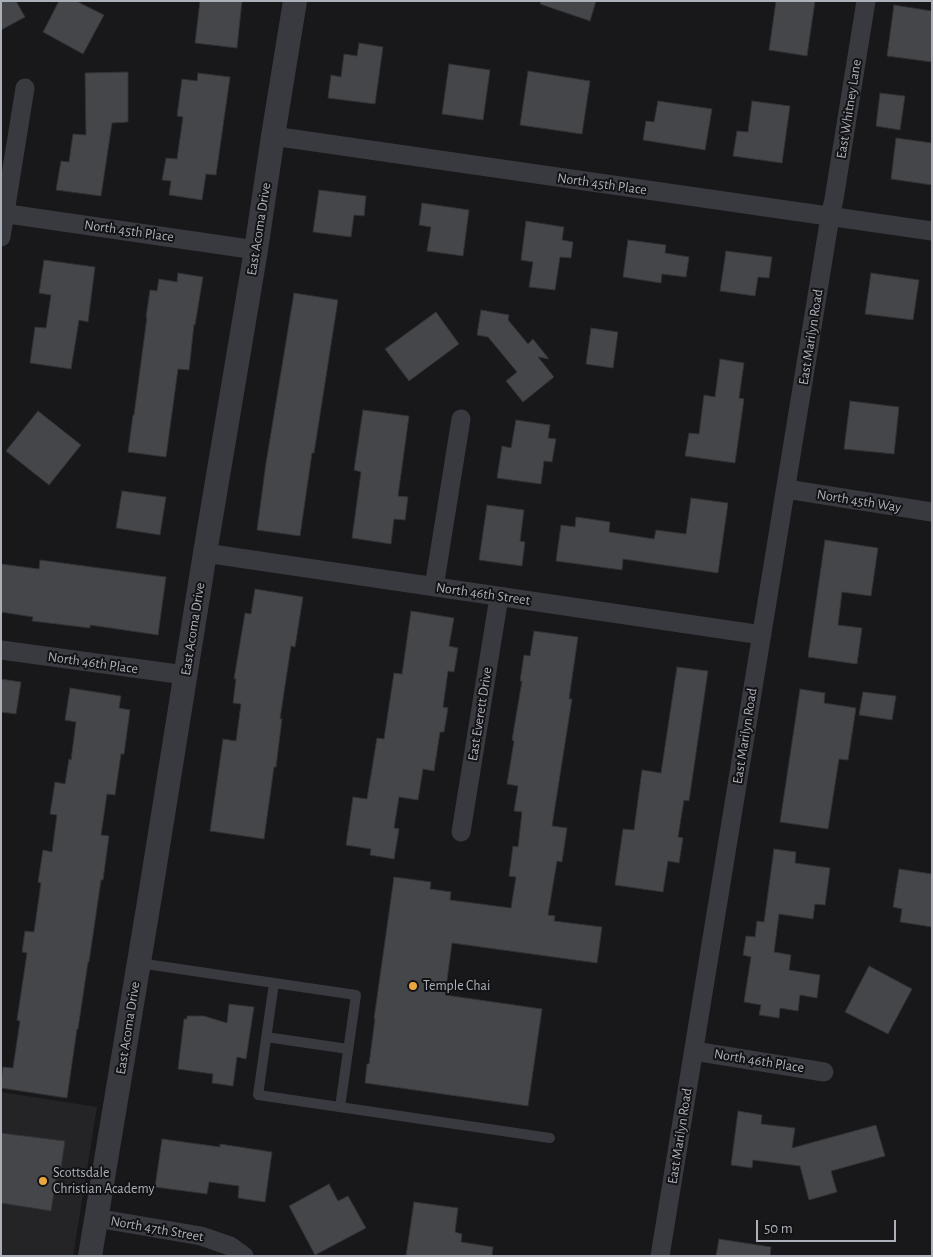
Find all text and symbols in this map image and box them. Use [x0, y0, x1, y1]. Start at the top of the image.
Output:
street label: East Whitney Lane [833, 58, 865, 160]
street label: North 45th Place [556, 169, 648, 199]
street label: East Acoma Drive [243, 181, 275, 277]
street label: North 45th Place [83, 216, 175, 246]
street label: East Marilyn Road [795, 288, 827, 386]
street label: North 45th Way [816, 486, 902, 516]
street label: North 46th Street [435, 579, 531, 609]
street label: East Acoma Drive [177, 581, 209, 677]
street label: North 46th Place [47, 648, 139, 678]
street label: East Everett Drive [464, 666, 496, 762]
street label: East Marilyn Road [729, 687, 761, 785]
place label: Temple Chai [423, 978, 490, 994]
street label: East Acoma Drive [112, 980, 144, 1076]
marker: Temple Chai [407, 980, 419, 992]
street label: North 46th Place [713, 1046, 805, 1076]
street label: East Marilyn Road [664, 1087, 696, 1185]
place label: Scottsdale Christian Academy [53, 1165, 154, 1198]
marker: Scottsdale Christian Academy [37, 1175, 49, 1187]
scale bar [758, 1210, 898, 1242]
street label: North 47th Street [109, 1213, 205, 1245]
text: 50 m [764, 1221, 793, 1236]

